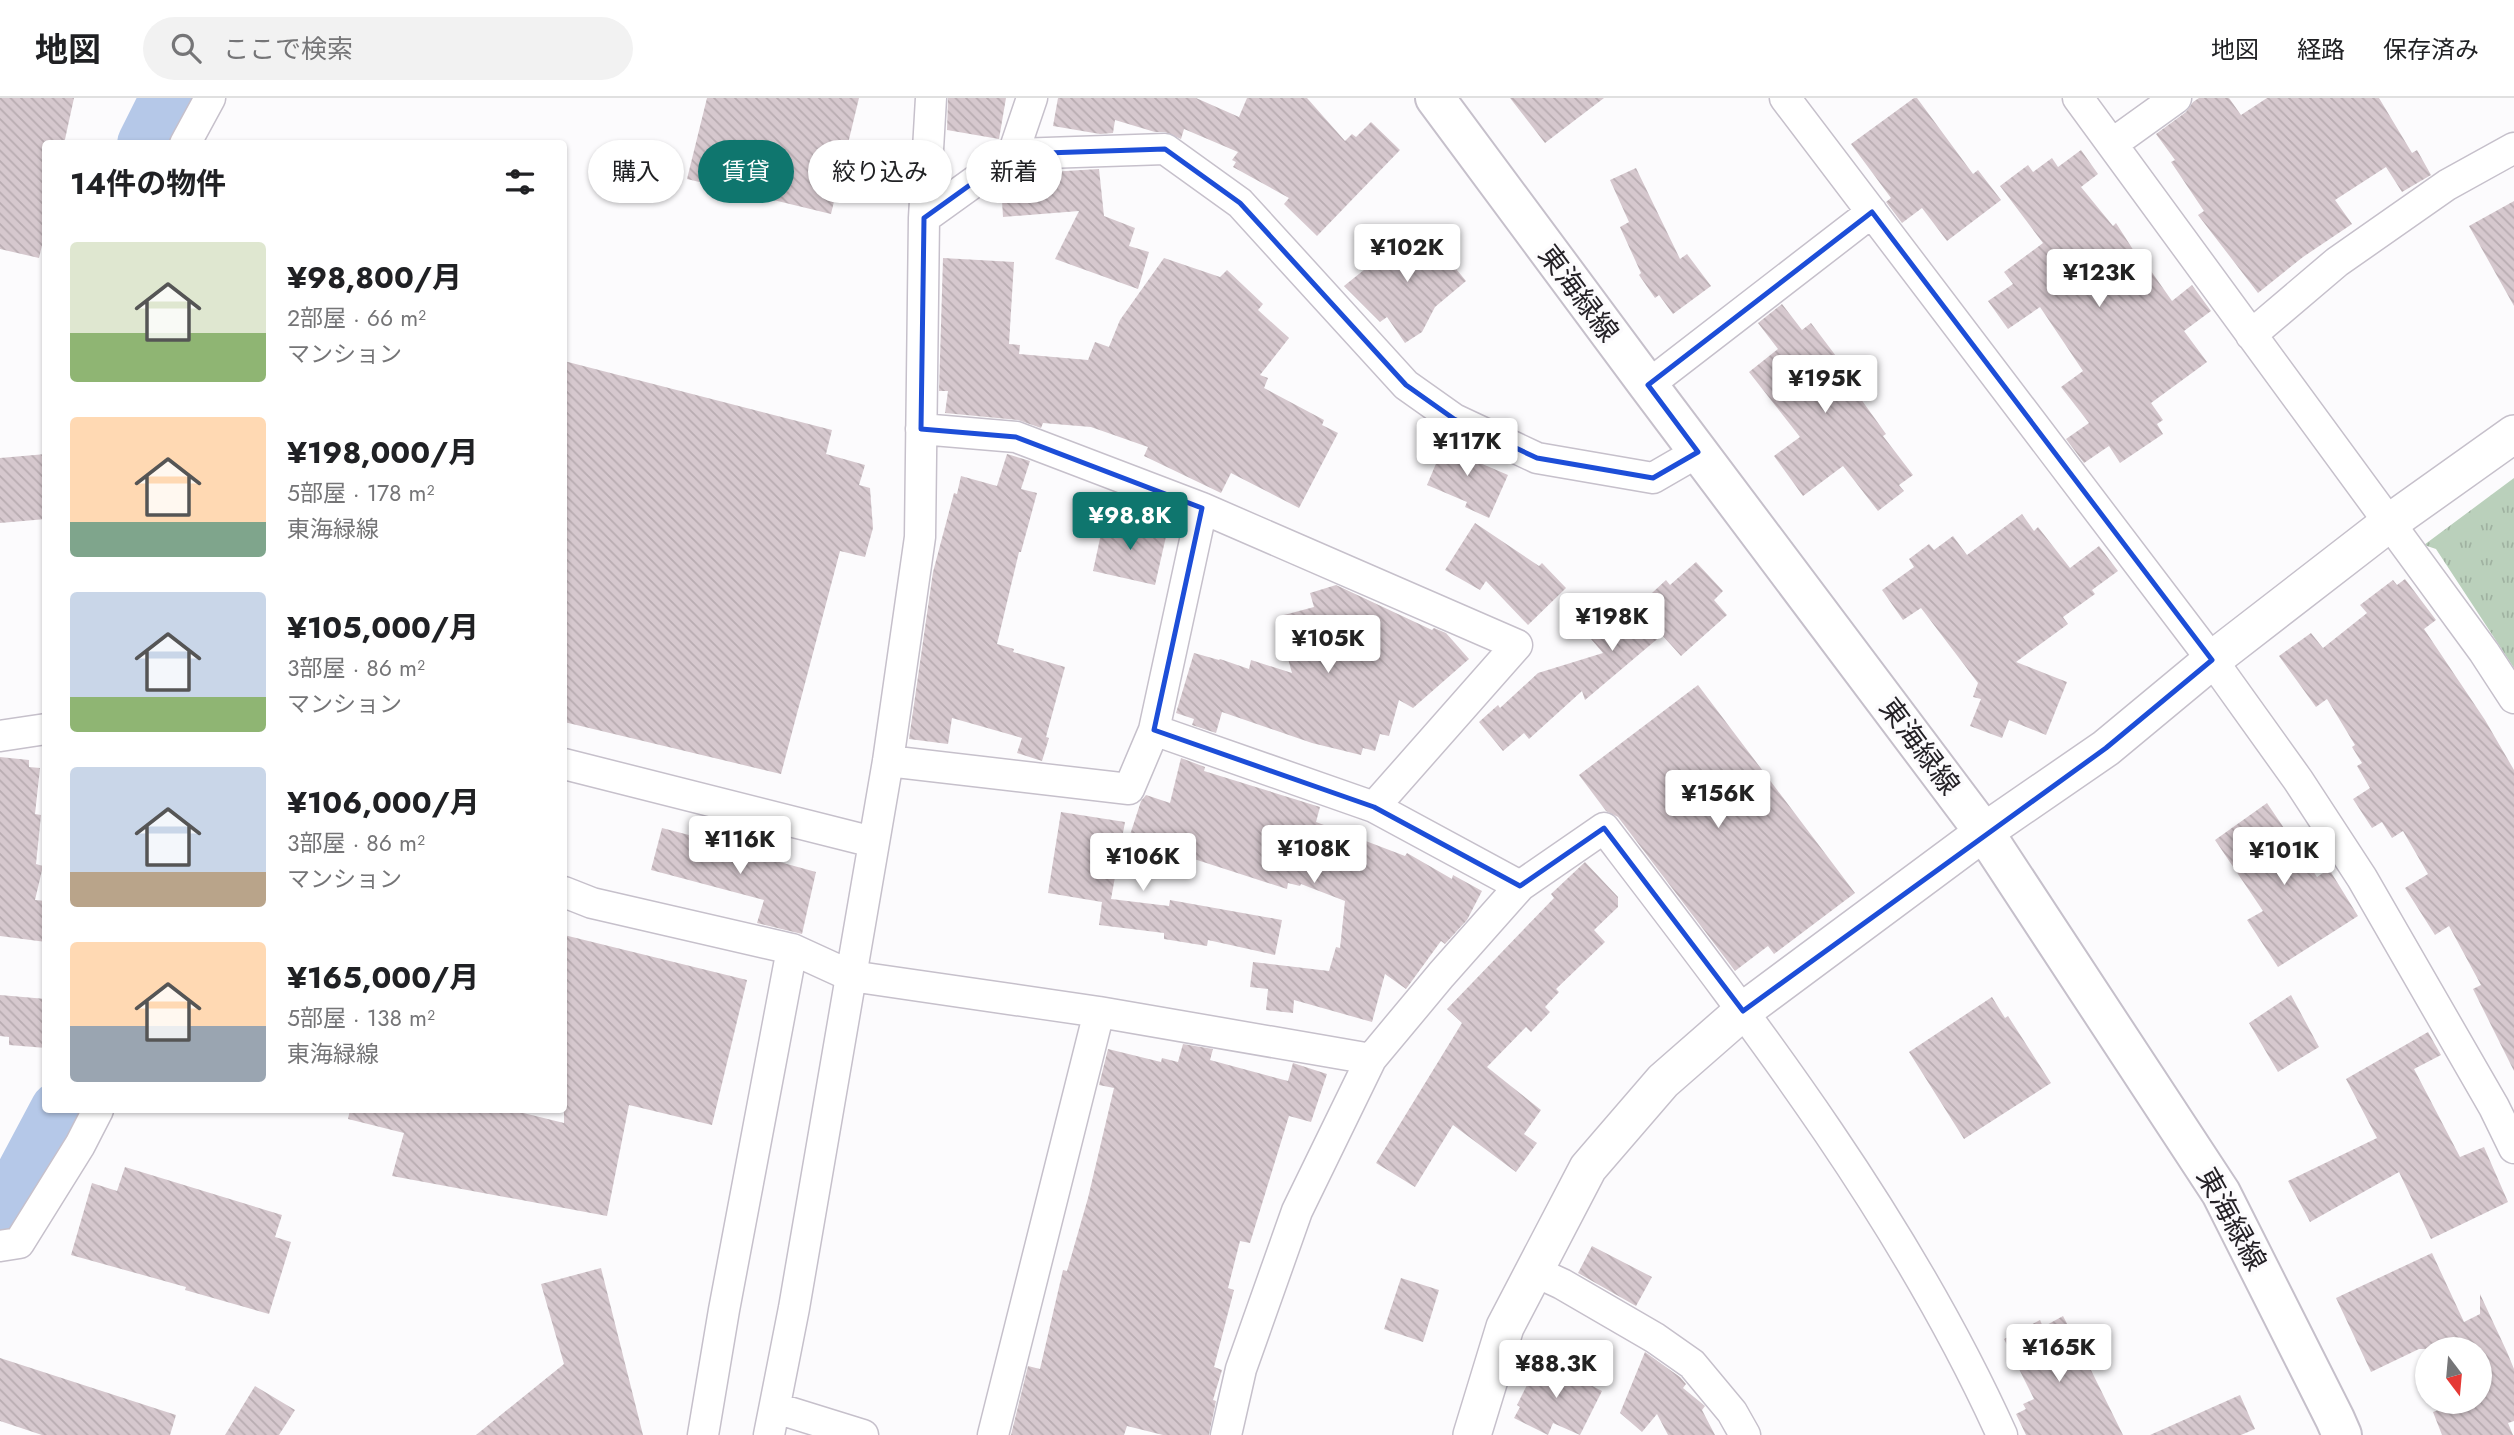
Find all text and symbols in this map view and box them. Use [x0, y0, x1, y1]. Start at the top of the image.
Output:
search box [143, 17, 633, 80]
text: 地図 [35, 26, 101, 73]
icon: search [167, 29, 205, 67]
text: ここで検索 [223, 30, 353, 68]
text: 地図 [2211, 32, 2259, 67]
text: 経路 [2297, 32, 2345, 67]
text: 保存済み [2383, 32, 2479, 67]
chip: 購入 [588, 140, 684, 203]
chip: 賃貸 [698, 140, 794, 203]
chip: 絞り込み [808, 140, 952, 203]
chip: 新着 [966, 140, 1062, 203]
text: 14件の物件 [70, 162, 226, 205]
icon: filters [501, 163, 539, 201]
pin: ¥102K [1358, 225, 1456, 284]
text: ¥102K [1370, 230, 1444, 264]
street label: 東海緑線 [1529, 236, 1629, 350]
pin: ¥123K [2050, 250, 2148, 309]
text: ¥123K [2063, 255, 2135, 289]
text: ¥98,800/月 [287, 256, 462, 299]
icon: home [126, 270, 210, 354]
text: 2部屋 · 66 m² [287, 301, 426, 335]
text: マンション [287, 337, 402, 371]
pin: ¥195K [1776, 356, 1874, 415]
text: ¥195K [1788, 361, 1862, 395]
pin: ¥117K [1418, 418, 1516, 478]
text: ¥117K [1433, 424, 1501, 458]
text: ¥198,000/月 [287, 431, 478, 474]
icon: home [126, 445, 210, 529]
text: 5部屋 · 178 m² [287, 476, 434, 510]
pin: ¥98.8K [1073, 492, 1187, 552]
text: ¥98.8K [1089, 498, 1171, 532]
text: 東海緑線 [287, 512, 379, 546]
pin: ¥198K [1563, 594, 1661, 653]
text: ¥198K [1576, 599, 1648, 633]
text: ¥105,000/月 [287, 606, 479, 649]
pin: ¥105K [1279, 616, 1377, 675]
icon: home [126, 620, 210, 704]
text: ¥105K [1291, 621, 1365, 655]
text: 3部屋 · 86 m² [287, 651, 425, 685]
text: マンション [287, 687, 402, 721]
street label: 東海緑線 [1870, 689, 1970, 803]
pin: ¥156K [1669, 770, 1767, 830]
text: ¥156K [1681, 776, 1755, 810]
text: ¥106,000/月 [287, 781, 480, 824]
icon: home [126, 795, 210, 879]
pin: ¥116K [691, 816, 789, 876]
text: ¥116K [705, 822, 775, 856]
text: 3部屋 · 86 m² [287, 826, 425, 860]
pin: ¥108K [1265, 826, 1363, 885]
pin: ¥101K [2235, 828, 2333, 887]
text: ¥108K [1278, 831, 1350, 865]
text: ¥101K [2249, 833, 2319, 867]
pin: ¥106K [1094, 834, 1192, 893]
text: ¥106K [1106, 839, 1180, 873]
text: マンション [287, 862, 402, 896]
text: ¥165,000/月 [287, 956, 479, 999]
icon: home [126, 970, 210, 1054]
text: 5部屋 · 138 m² [287, 1001, 435, 1035]
text: 東海緑線 [287, 1037, 379, 1071]
street label: 東海緑線 [2186, 1160, 2277, 1278]
pin: ¥165K [2010, 1324, 2108, 1384]
text: ¥165K [2022, 1330, 2096, 1364]
north arrow [2415, 1337, 2492, 1414]
map controls [2415, 1337, 2492, 1414]
pin: ¥88.3K [1499, 1340, 1613, 1400]
text: ¥88.3K [1515, 1346, 1597, 1380]

